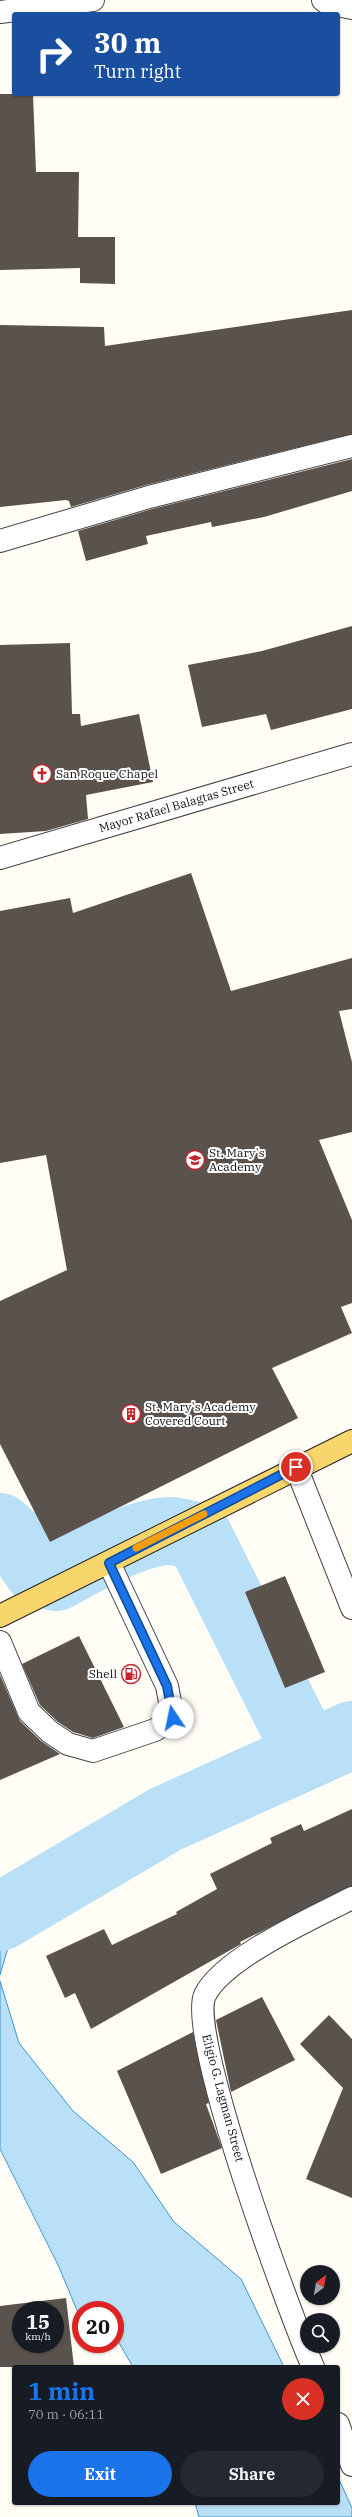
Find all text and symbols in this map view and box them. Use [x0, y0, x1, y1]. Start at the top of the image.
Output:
text: 30 m [94, 24, 161, 61]
icon: right [28, 28, 80, 80]
text: Turn right [94, 60, 181, 83]
church icon: San Roque Chapel [31, 763, 53, 785]
place label: San Roque Chapel [56, 766, 158, 781]
street label: Mayor Rafael Balagtas Street [97, 775, 255, 835]
place label: St. Mary's Academy [209, 1145, 265, 1174]
school or university icon: St. Mary's Academy [184, 1149, 206, 1171]
place label: St. Mary's Academy Covered Court [145, 1399, 256, 1428]
building icon: St. Mary's Academy Covered Court [120, 1403, 142, 1425]
pin [279, 1450, 313, 1484]
icon: arrive [285, 1456, 307, 1478]
fuel station icon: Shell [120, 1663, 142, 1685]
place label: Shell [89, 1666, 117, 1681]
position arrow [152, 1697, 194, 1739]
street label: Eligio G. Lagman Street [199, 2032, 248, 2163]
north arrow [300, 2265, 340, 2305]
map controls [300, 2265, 340, 2353]
speed limit sign: 20 [72, 2301, 124, 2353]
text: 15 [26, 2308, 50, 2335]
button: search [300, 2313, 340, 2353]
text: km/h [25, 2330, 51, 2343]
text: 1 min [28, 2375, 95, 2407]
button: close [282, 2378, 324, 2420]
text: 70 m · 06:11 [28, 2406, 104, 2423]
button: Exit [28, 2451, 172, 2497]
button: Share [180, 2451, 324, 2497]

